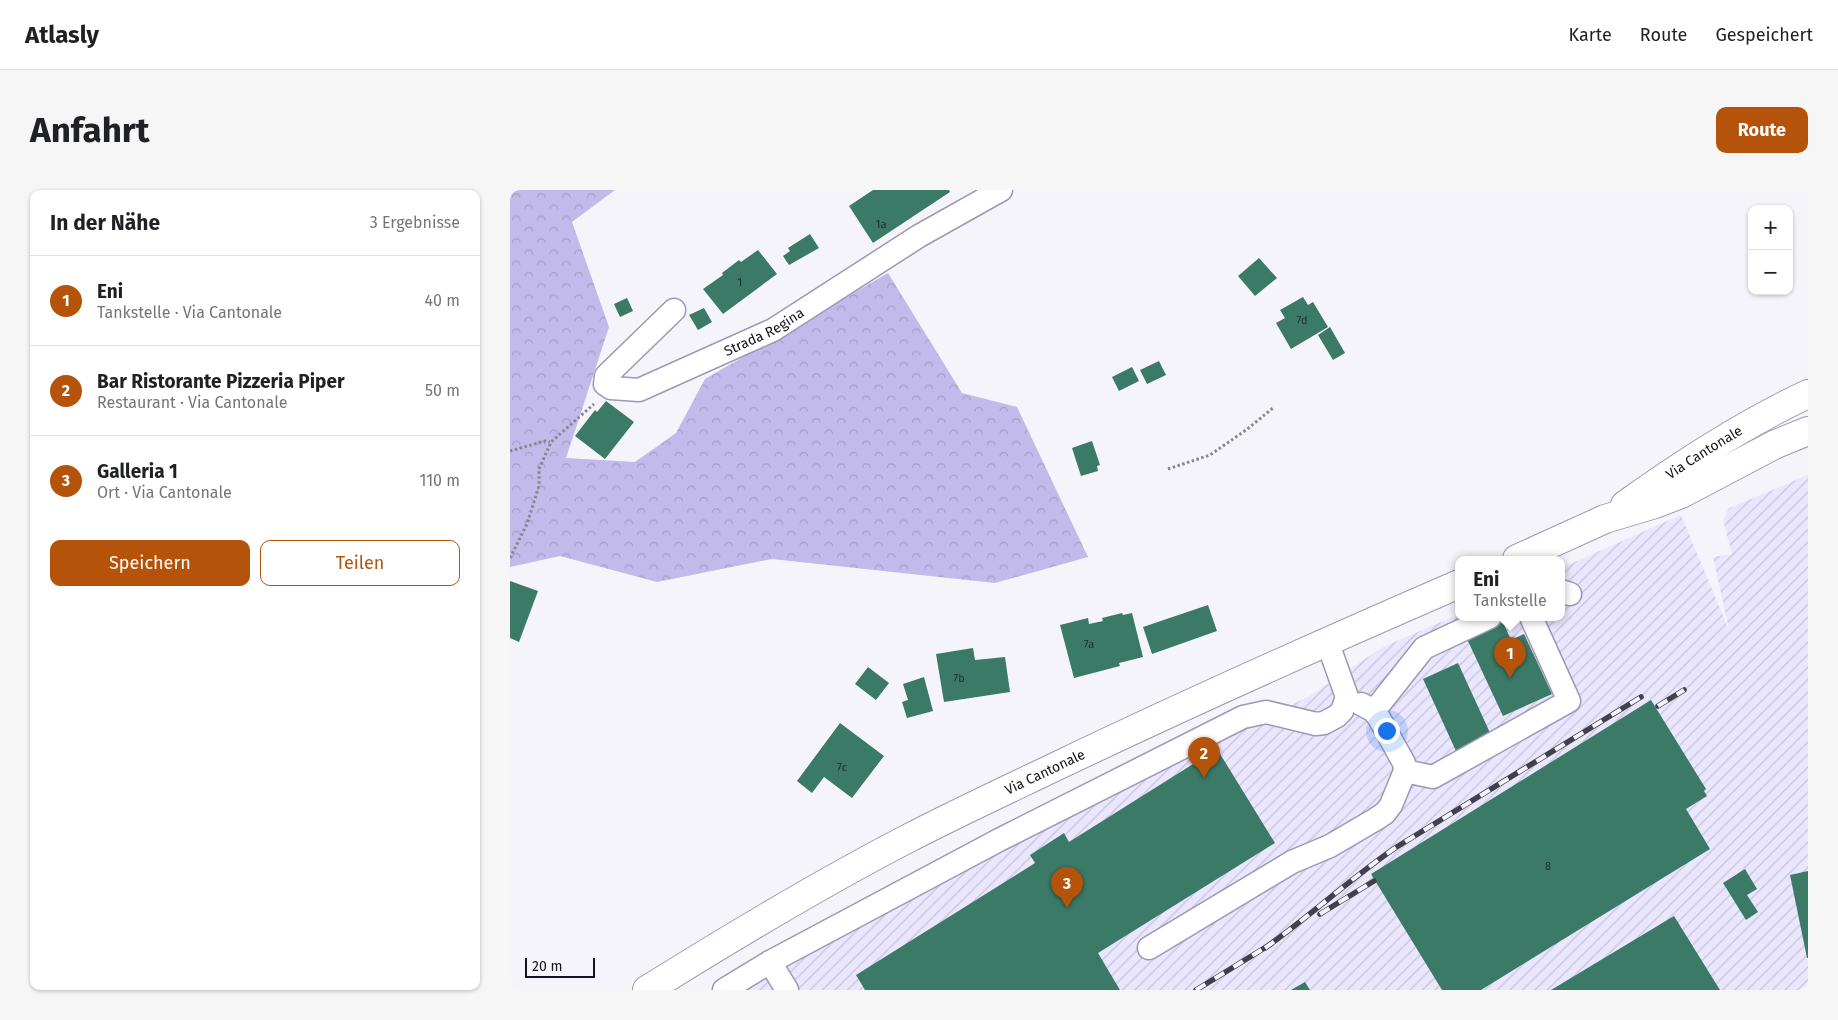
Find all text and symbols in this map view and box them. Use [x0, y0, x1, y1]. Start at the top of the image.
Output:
text: Atlasly [25, 21, 99, 49]
text: Karte [1569, 24, 1612, 46]
text: Route [1640, 24, 1687, 46]
text: Gespeichert [1715, 24, 1813, 46]
button: Route [1716, 107, 1808, 153]
text: Anfahrt [30, 109, 149, 151]
map controls [1748, 205, 1793, 295]
button: + [1748, 205, 1793, 250]
text: In der Nähe [50, 210, 160, 236]
text: 3 Ergebnisse [370, 213, 460, 232]
house number: 1a [876, 218, 886, 231]
button: − [1748, 250, 1793, 295]
house number: 1 [738, 276, 742, 289]
text: Eni [97, 280, 123, 303]
text: 1 [62, 291, 70, 310]
text: 40 m [425, 291, 460, 310]
text: Tankstelle · Via Cantonale [97, 303, 282, 322]
street label: Strada Regina [721, 304, 807, 359]
house number: 7d [1296, 314, 1308, 327]
text: Bar Ristorante Pizzeria Piper [97, 370, 345, 393]
text: 2 [62, 381, 70, 400]
text: 50 m [425, 381, 460, 400]
text: Restaurant · Via Cantonale [97, 393, 287, 412]
street label: Via Cantonale [1662, 422, 1745, 483]
text: Galleria 1 [97, 460, 178, 483]
text: 3 [62, 471, 70, 490]
text: 110 m [419, 471, 460, 490]
text: Ort · Via Cantonale [97, 483, 232, 502]
button: Speichern [50, 540, 250, 586]
button: Teilen [260, 540, 460, 586]
popup [1455, 556, 1565, 621]
text: Eni [1473, 568, 1499, 591]
text: Tankstelle [1473, 591, 1547, 610]
pin: 1 [1494, 637, 1526, 678]
house number: 7a [1084, 638, 1094, 651]
house number: 7b [953, 672, 965, 685]
your location [1374, 718, 1400, 744]
pin: 2 [1188, 737, 1220, 778]
street label: Via Cantonale [1002, 745, 1088, 798]
house number: 7c [837, 761, 847, 774]
house number: 8 [1545, 860, 1551, 873]
pin: 3 [1051, 867, 1083, 908]
scale bar [525, 955, 595, 978]
text: 20 m [532, 958, 562, 975]

